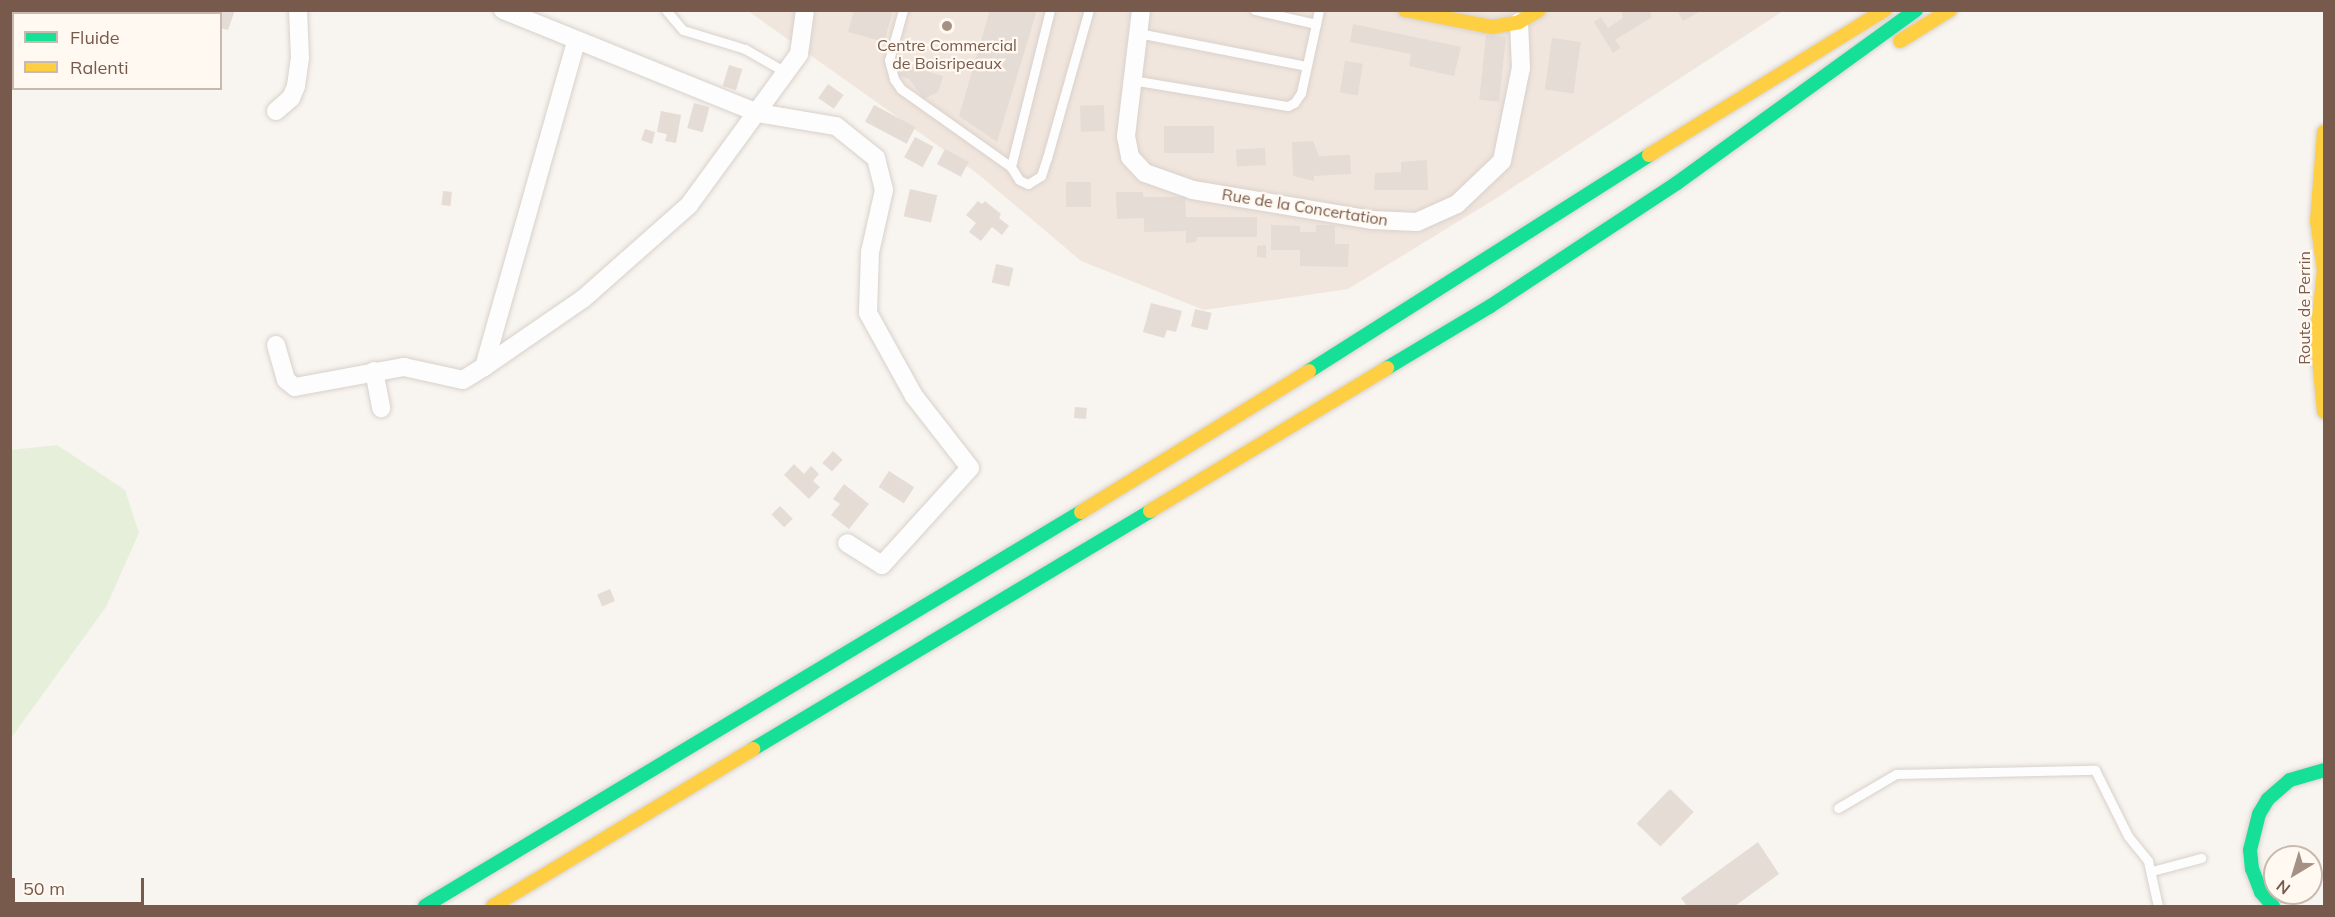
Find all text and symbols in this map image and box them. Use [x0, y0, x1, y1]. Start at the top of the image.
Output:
legend [12, 12, 222, 90]
marker: Centre Commercial de Boisripeaux [940, 19, 954, 33]
text: Fluide [70, 26, 120, 49]
place label: Centre Commercial de Boisripeaux [877, 35, 1017, 73]
text: Ralenti [70, 56, 128, 79]
street label: Rue de la Concertation [1221, 184, 1389, 230]
street label: Route de Perrin [2294, 251, 2314, 365]
north arrow [2263, 845, 2323, 905]
scale bar [15, 866, 147, 904]
text: N [2272, 876, 2294, 899]
text: 50 m [23, 877, 65, 900]

